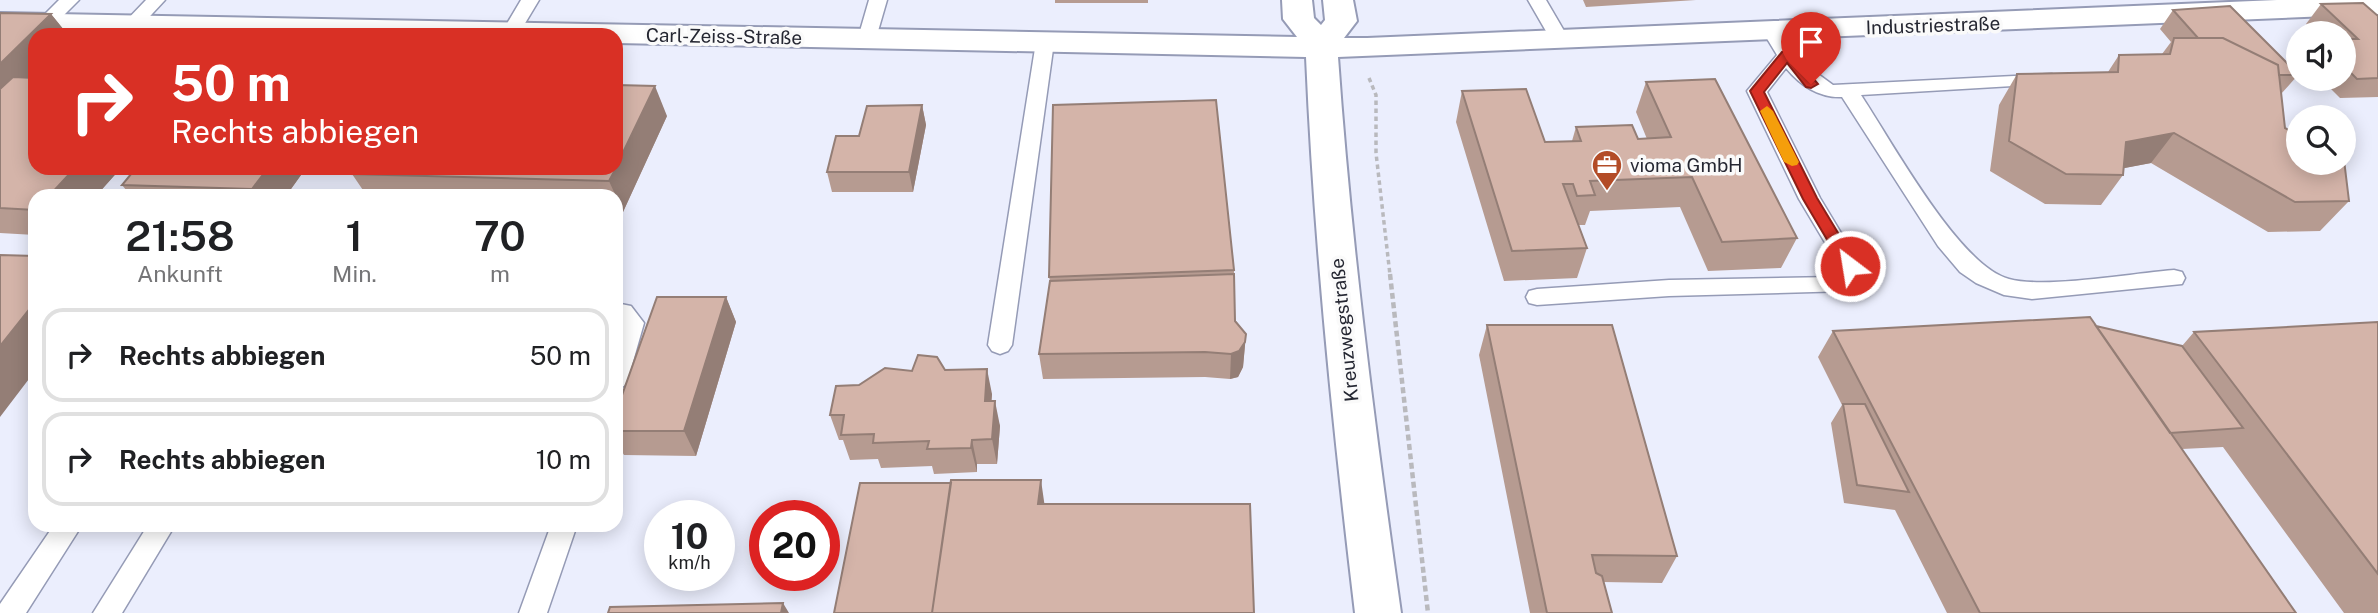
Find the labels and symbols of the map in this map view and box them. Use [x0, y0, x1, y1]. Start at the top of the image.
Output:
pin [1781, 12.0, 1841, 84]
street label: Industriestraße [1865, 12, 2001, 38]
street label: Carl-Zeiss-Straße [646, 24, 802, 48]
office icon: vioma GmbH [1590, 148, 1624, 192]
place label: vioma GmbH [1630, 154, 1743, 176]
position arrow [1813, 229, 1887, 303]
street label: Kreuzwegstraße [1326, 257, 1362, 403]
speed limit sign: 20 [749, 500, 840, 591]

